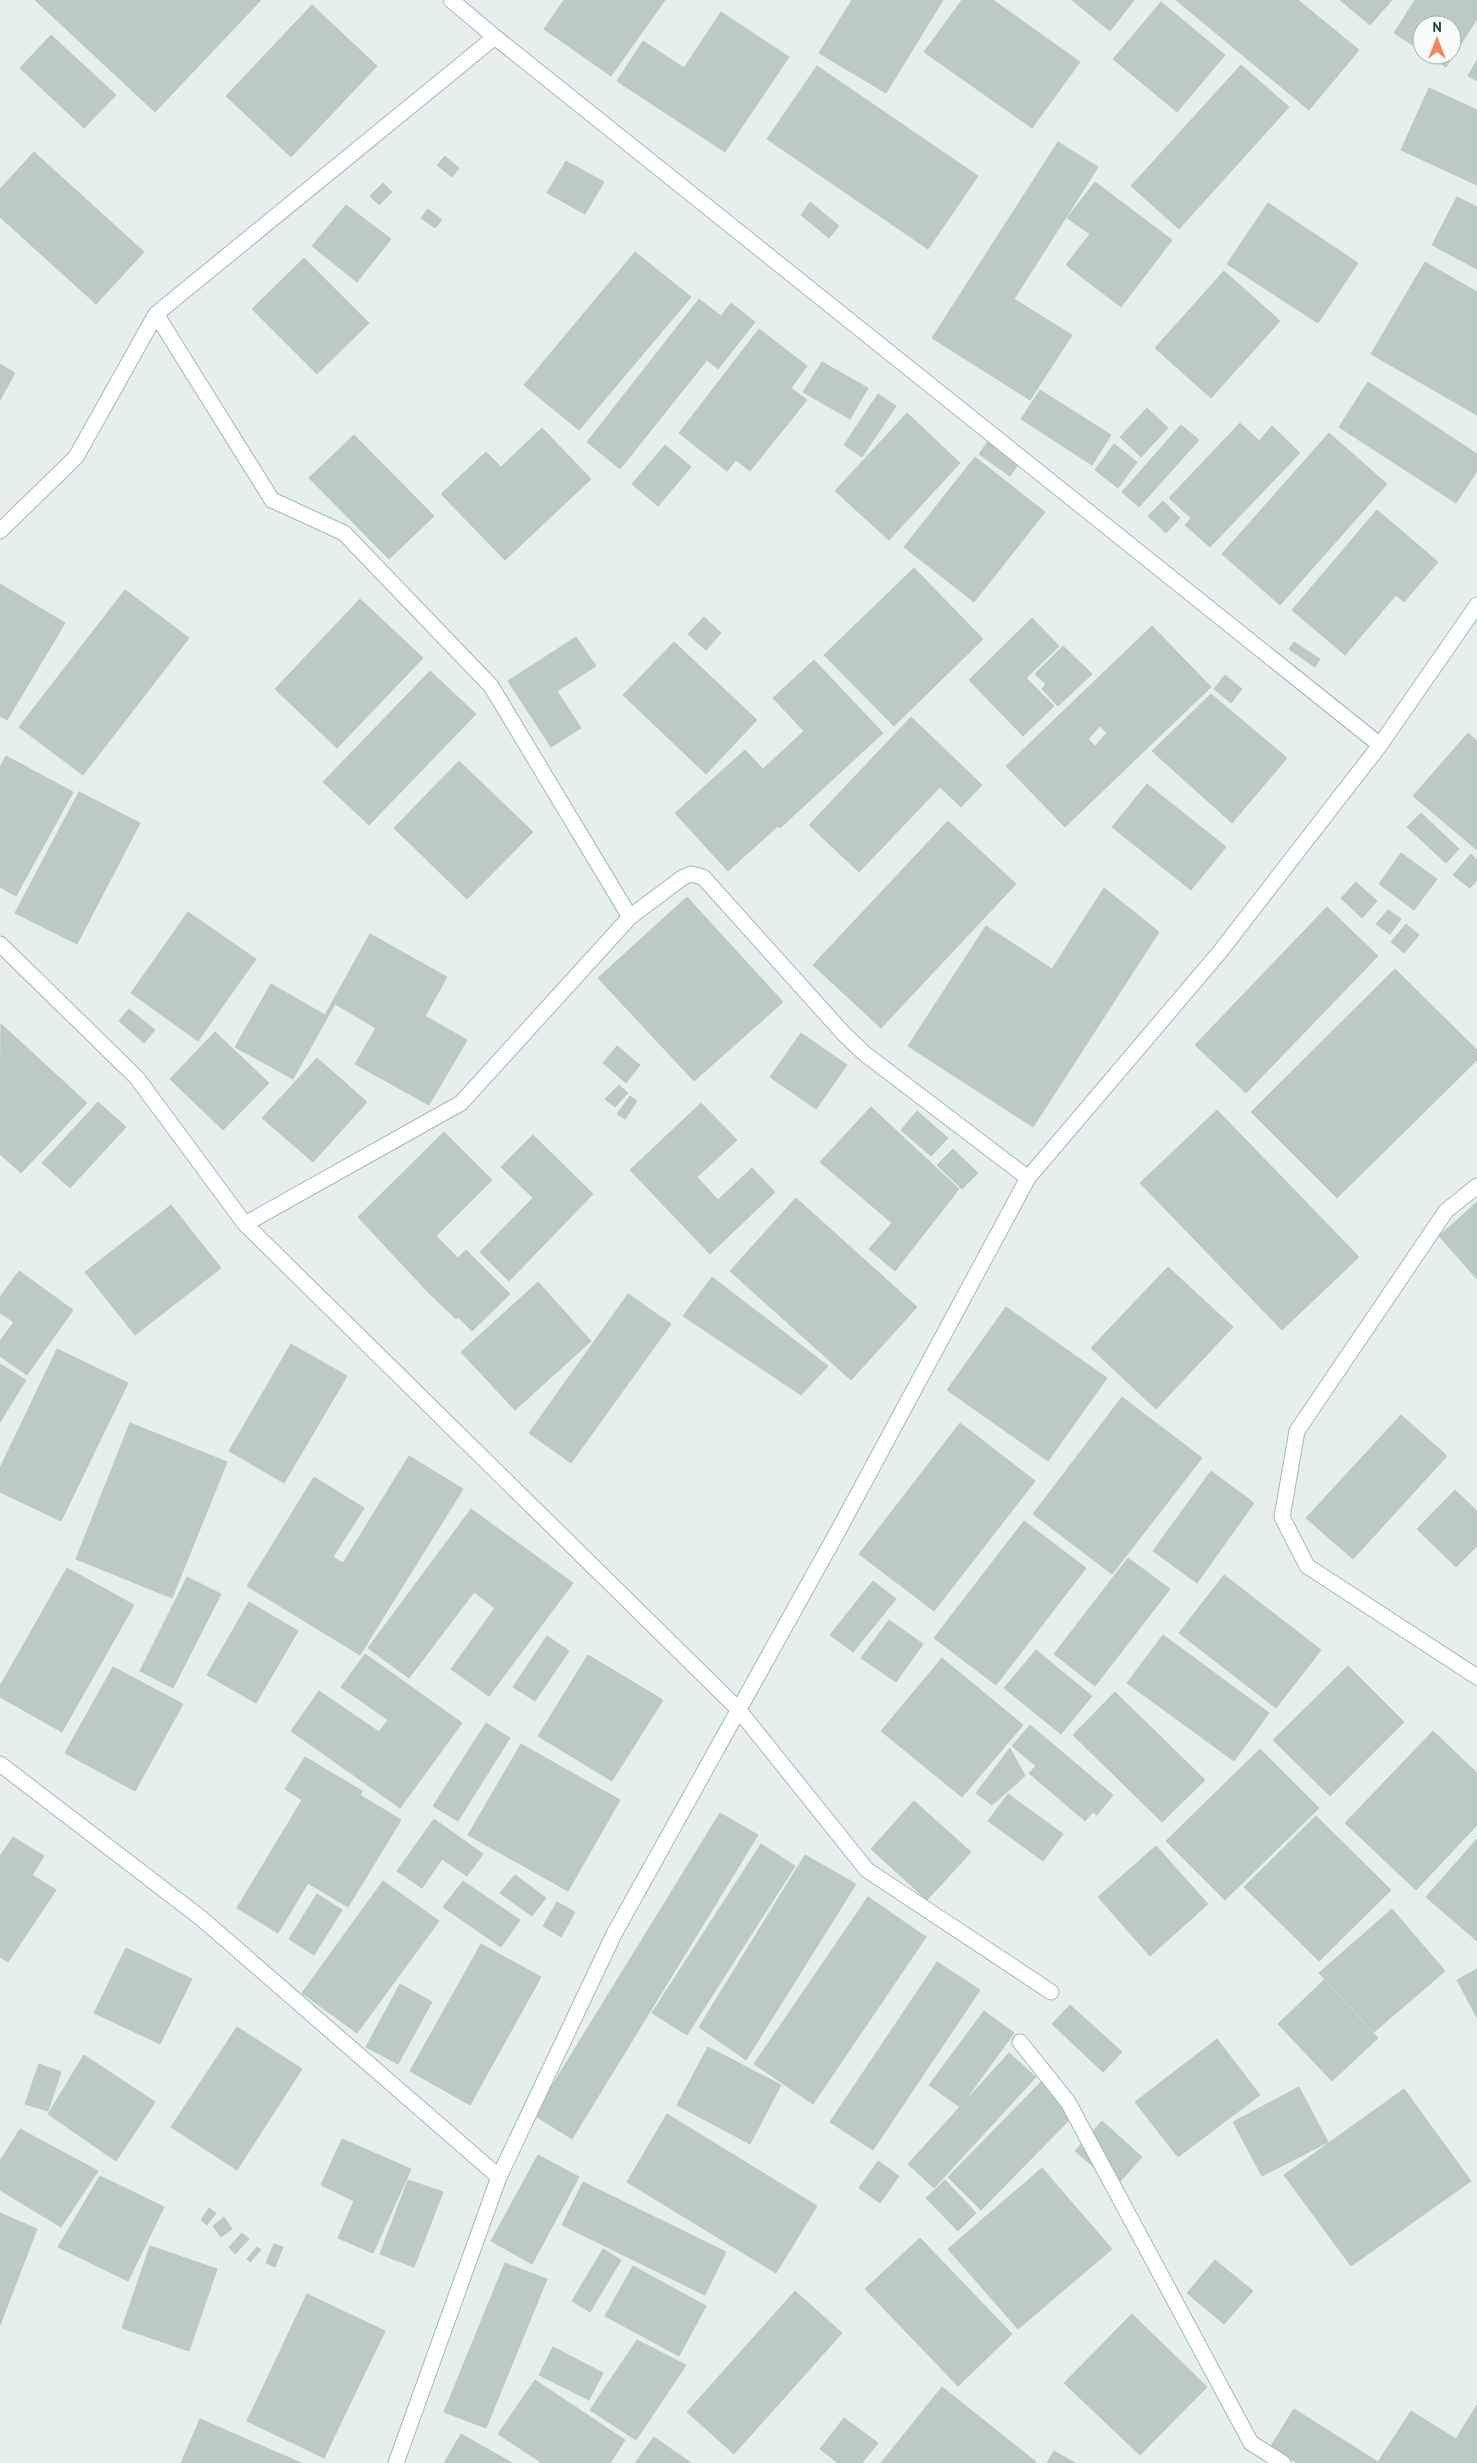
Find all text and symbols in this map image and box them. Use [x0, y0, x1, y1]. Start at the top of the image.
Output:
north arrow [1412, 15, 1462, 65]
text: N [1432, 18, 1442, 36]

